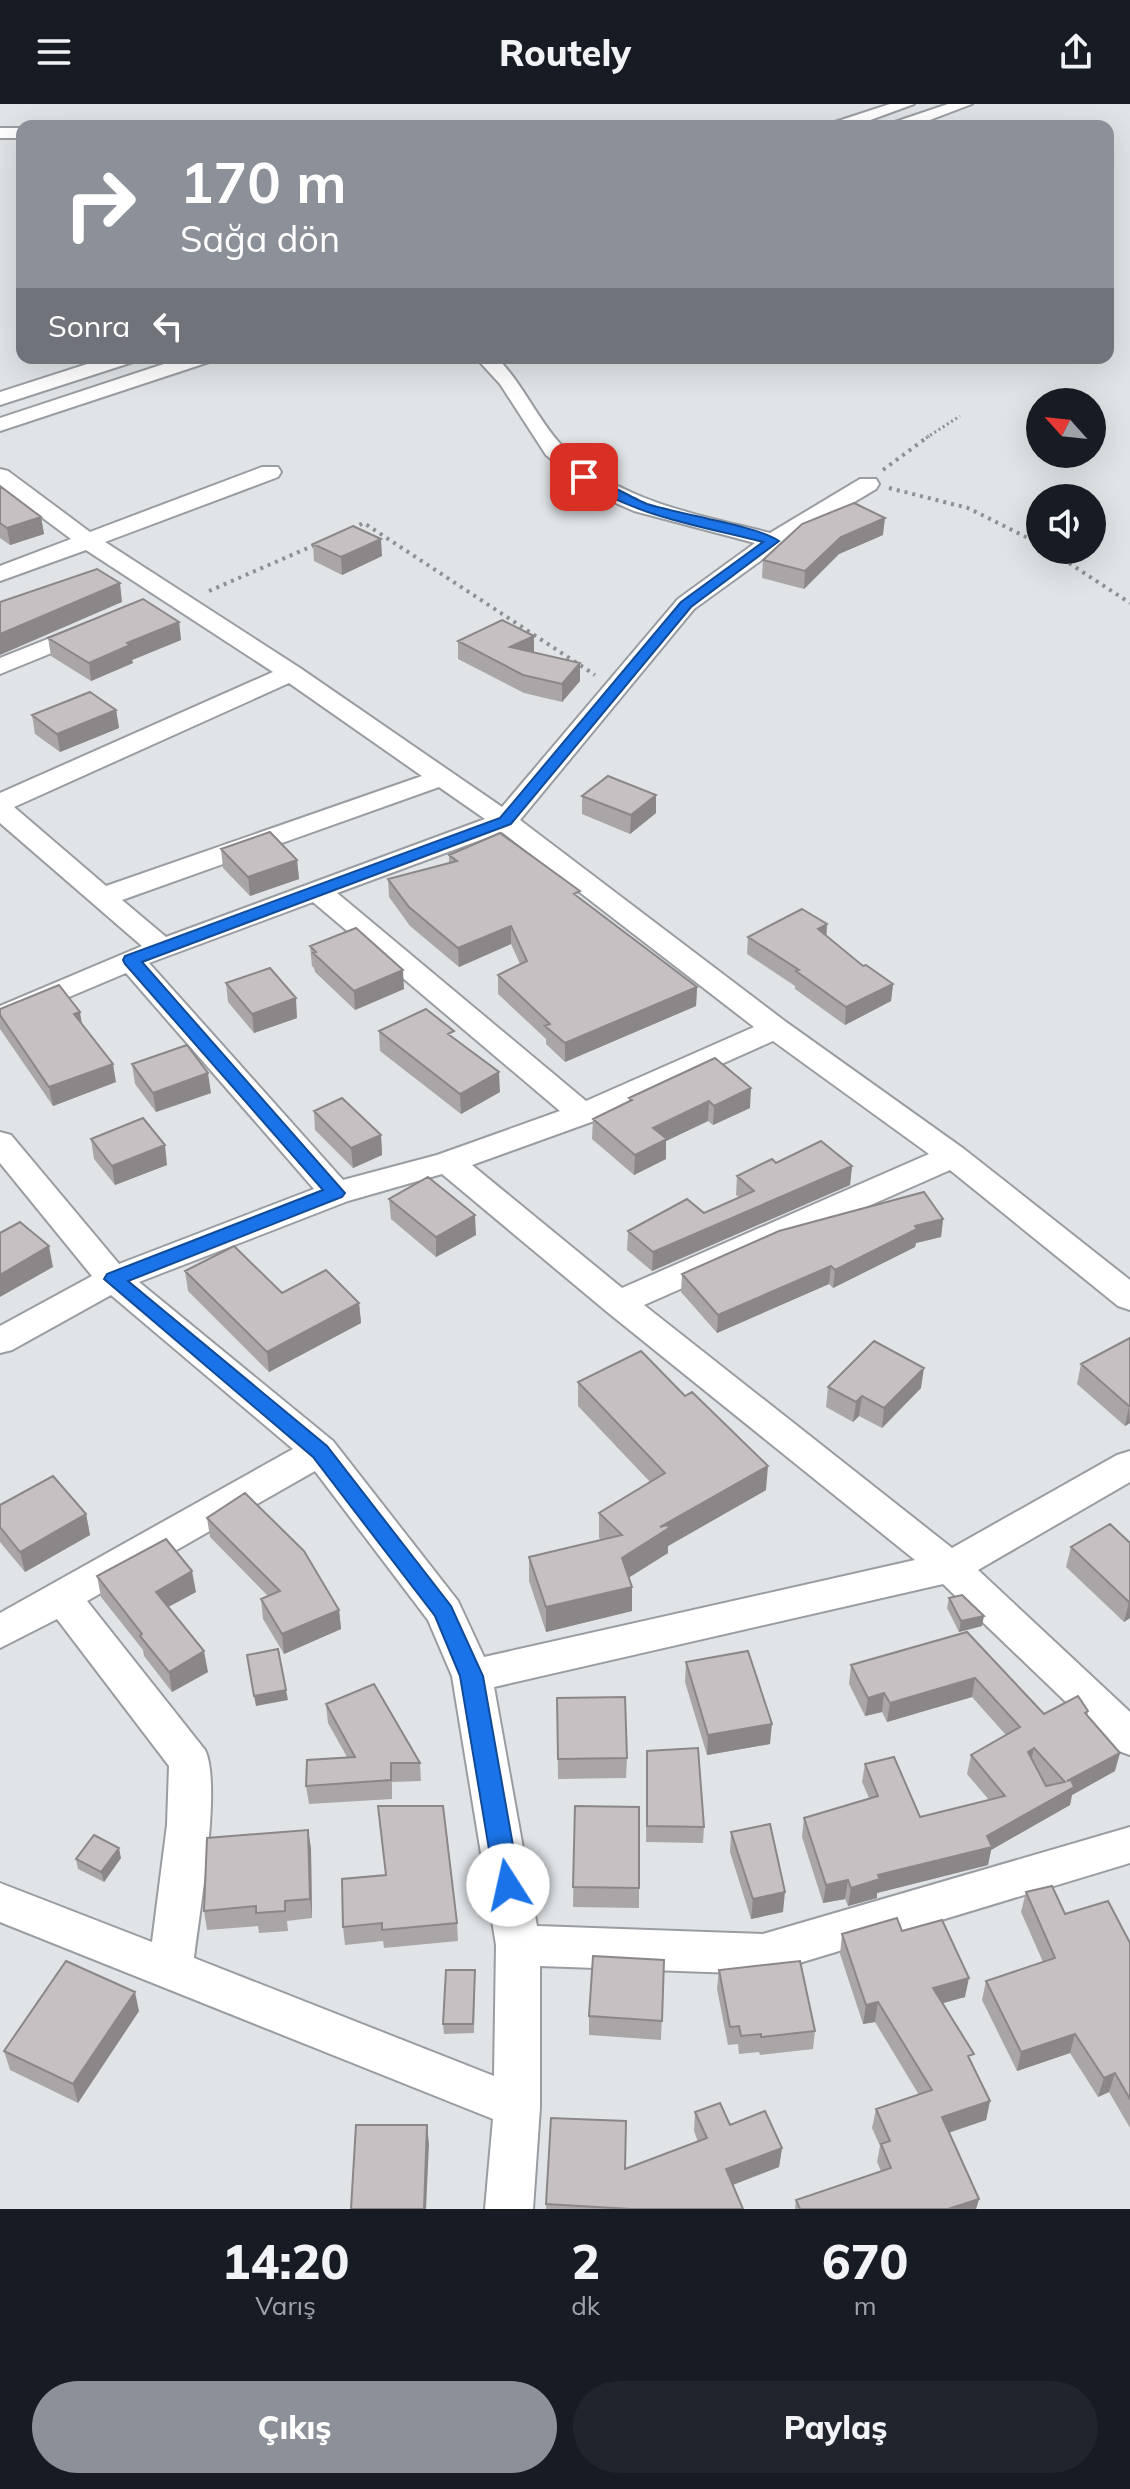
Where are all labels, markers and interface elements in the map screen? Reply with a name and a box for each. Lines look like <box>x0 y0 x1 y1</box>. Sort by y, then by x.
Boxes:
icon: menu <box>32 30 76 74</box>
text: Routely <box>499 30 631 75</box>
icon: share <box>1054 30 1098 74</box>
text: 170 m <box>180 147 347 217</box>
icon: right <box>48 152 152 256</box>
text: Sağa dön <box>180 216 340 261</box>
icon: left <box>146 304 190 348</box>
text: Sonra <box>48 307 130 345</box>
north arrow <box>1026 388 1106 468</box>
map controls <box>1026 388 1106 564</box>
pin <box>550 443 618 511</box>
icon: arrive <box>562 455 606 499</box>
button: sound <box>1026 484 1106 564</box>
position arrow <box>466 1843 550 1927</box>
text: 14:20 <box>222 2231 349 2291</box>
text: 2 <box>571 2231 600 2291</box>
text: 670 <box>822 2231 908 2291</box>
text: Varış <box>255 2289 316 2322</box>
text: dk <box>571 2289 600 2322</box>
text: m <box>854 2289 876 2322</box>
button: Çıkış <box>32 2381 557 2473</box>
button: Paylaş <box>573 2381 1098 2473</box>

